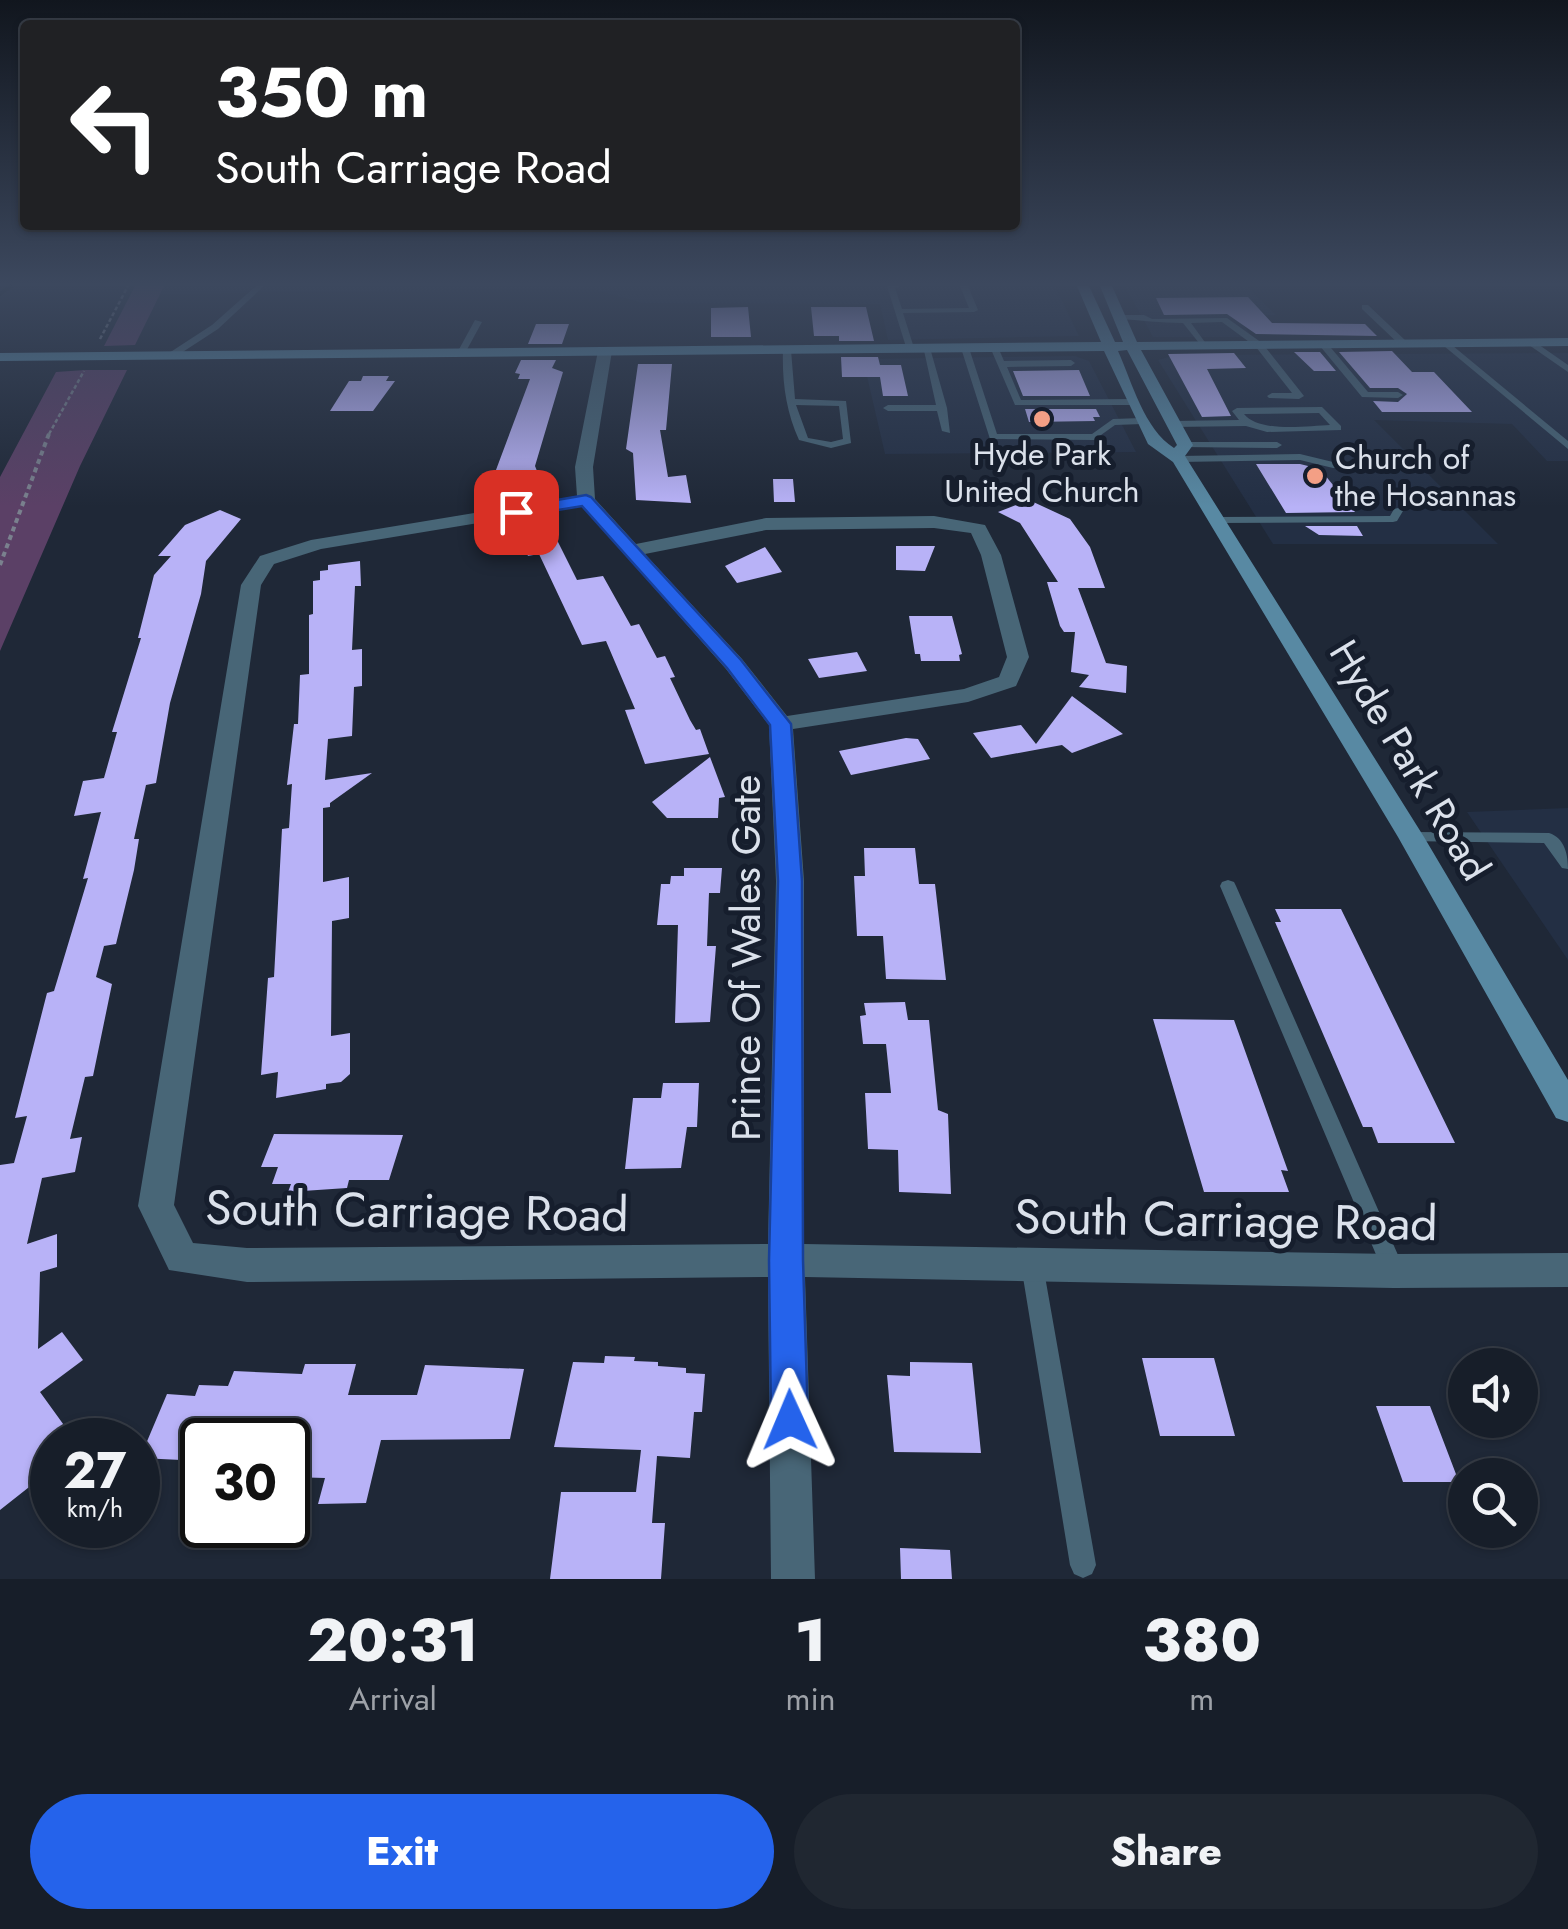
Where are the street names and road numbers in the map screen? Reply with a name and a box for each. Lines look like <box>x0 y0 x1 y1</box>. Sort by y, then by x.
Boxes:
street label: Hyde Park Road <box>1315 629 1505 891</box>
street label: Prince Of Wales Gate <box>717 775 775 1141</box>
street label: South Carriage Road <box>205 1173 629 1249</box>
street label: South Carriage Road <box>1014 1182 1438 1258</box>

